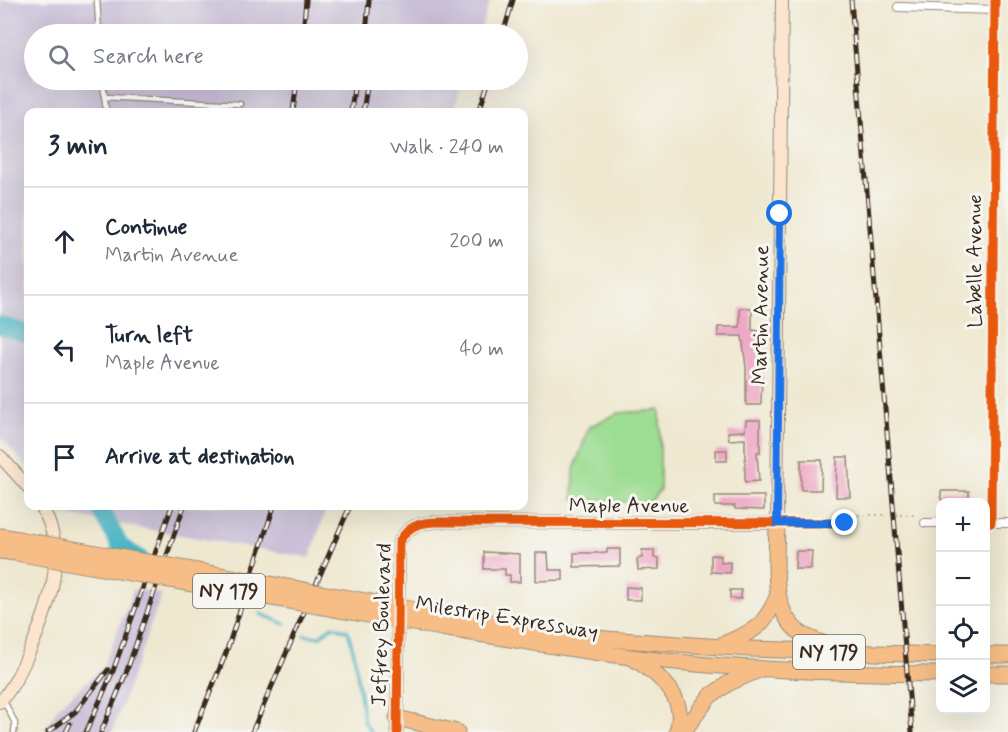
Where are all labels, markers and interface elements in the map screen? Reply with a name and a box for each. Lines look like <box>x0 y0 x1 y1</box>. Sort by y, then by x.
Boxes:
search box <box>24 24 528 90</box>
icon: search <box>45 41 78 74</box>
text: Search here <box>93 43 204 71</box>
text: 3 min <box>48 130 108 164</box>
text: Walk · 240 m <box>390 134 504 161</box>
street label: Labelle Avenue <box>961 194 989 328</box>
route start <box>766 200 792 226</box>
text: Continue <box>105 214 187 242</box>
icon: ahead <box>48 225 81 258</box>
text: 200 m <box>449 228 504 255</box>
text: Martin Avenue <box>105 242 238 269</box>
street label: Martin Avenue <box>746 245 776 385</box>
text: Turn left <box>105 322 193 350</box>
icon: left <box>48 333 81 366</box>
text: 40 m <box>460 336 504 363</box>
text: Maple Avenue <box>105 350 220 377</box>
icon: arrive <box>48 441 81 474</box>
text: Arrive at destination <box>105 443 295 471</box>
street label: Maple Avenue <box>569 492 689 520</box>
map controls <box>936 498 990 714</box>
button: + <box>936 498 990 552</box>
route end <box>831 509 857 535</box>
street label: Jeffrey Boulevard <box>365 543 399 707</box>
button: − <box>936 552 990 606</box>
road number: NY 179 <box>193 574 265 608</box>
street label: Milestrip Expressway <box>413 590 600 646</box>
button: locate <box>936 606 990 660</box>
road number: NY 179 <box>793 635 865 669</box>
button: layers <box>936 660 990 714</box>

